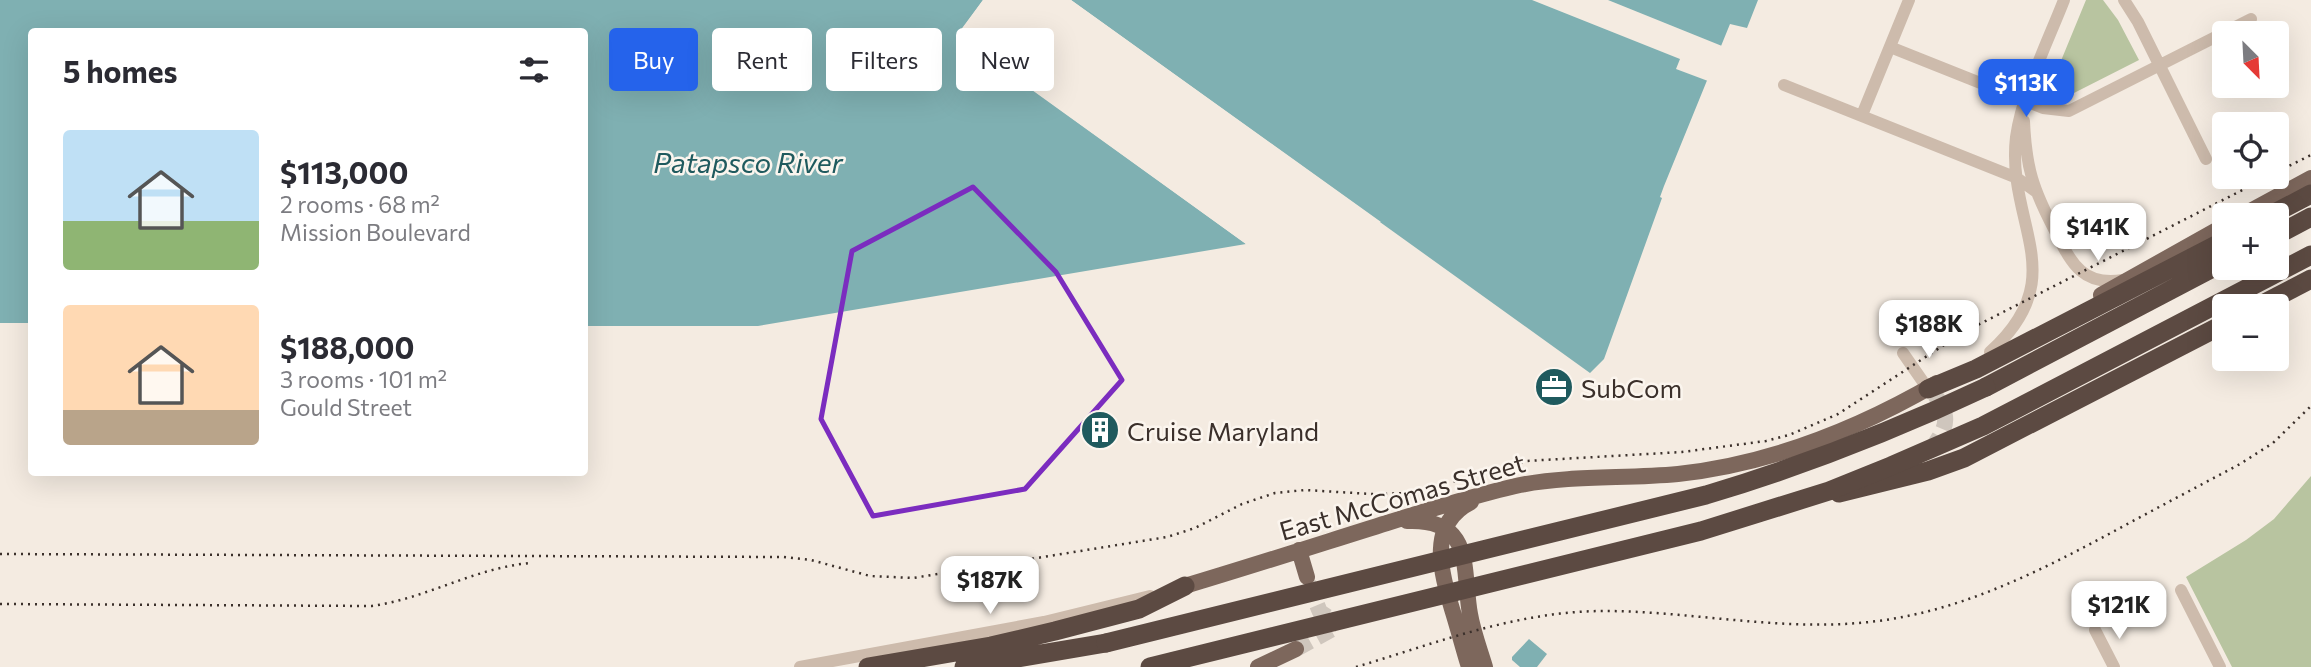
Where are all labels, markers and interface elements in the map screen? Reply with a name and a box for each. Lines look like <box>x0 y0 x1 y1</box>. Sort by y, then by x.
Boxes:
north arrow <box>2212 21 2289 98</box>
map controls <box>2212 21 2289 371</box>
chip: Buy <box>609 28 698 91</box>
chip: Rent <box>712 28 812 91</box>
chip: Filters <box>826 28 942 91</box>
chip: New <box>956 28 1054 91</box>
icon: filters <box>515 51 553 89</box>
text: 5 homes <box>63 52 177 89</box>
pin: $113K <box>1977 60 2075 119</box>
text: $113K <box>1994 68 2058 96</box>
button: locate <box>2212 112 2289 189</box>
water label: Patapsco River <box>653 145 843 179</box>
text: $113,000 <box>280 153 408 190</box>
icon: home <box>119 158 203 242</box>
text: 2 rooms · 68 m² <box>280 190 440 218</box>
button: + <box>2212 203 2289 280</box>
pin: $141K <box>2049 204 2147 263</box>
text: $141K <box>2066 212 2130 240</box>
text: Mission Boulevard <box>280 218 471 246</box>
button: − <box>2212 294 2289 371</box>
pin: $188K <box>1880 300 1978 360</box>
text: $188K <box>1895 309 1963 337</box>
text: $188,000 <box>280 328 414 365</box>
icon: home <box>119 333 203 417</box>
text: 3 rooms · 101 m² <box>280 365 447 393</box>
office icon: SubCom <box>1533 366 1575 408</box>
place label: SubCom <box>1581 372 1682 403</box>
text: Gould Street <box>280 393 412 421</box>
building icon: Cruise Maryland <box>1079 409 1121 451</box>
place label: Cruise Maryland <box>1127 415 1319 446</box>
street label: East McComas Street <box>1276 446 1528 546</box>
pin: $187K <box>941 556 1039 616</box>
text: $187K <box>957 565 1023 593</box>
pin: $121K <box>2070 582 2168 641</box>
text: $121K <box>2087 590 2151 618</box>

